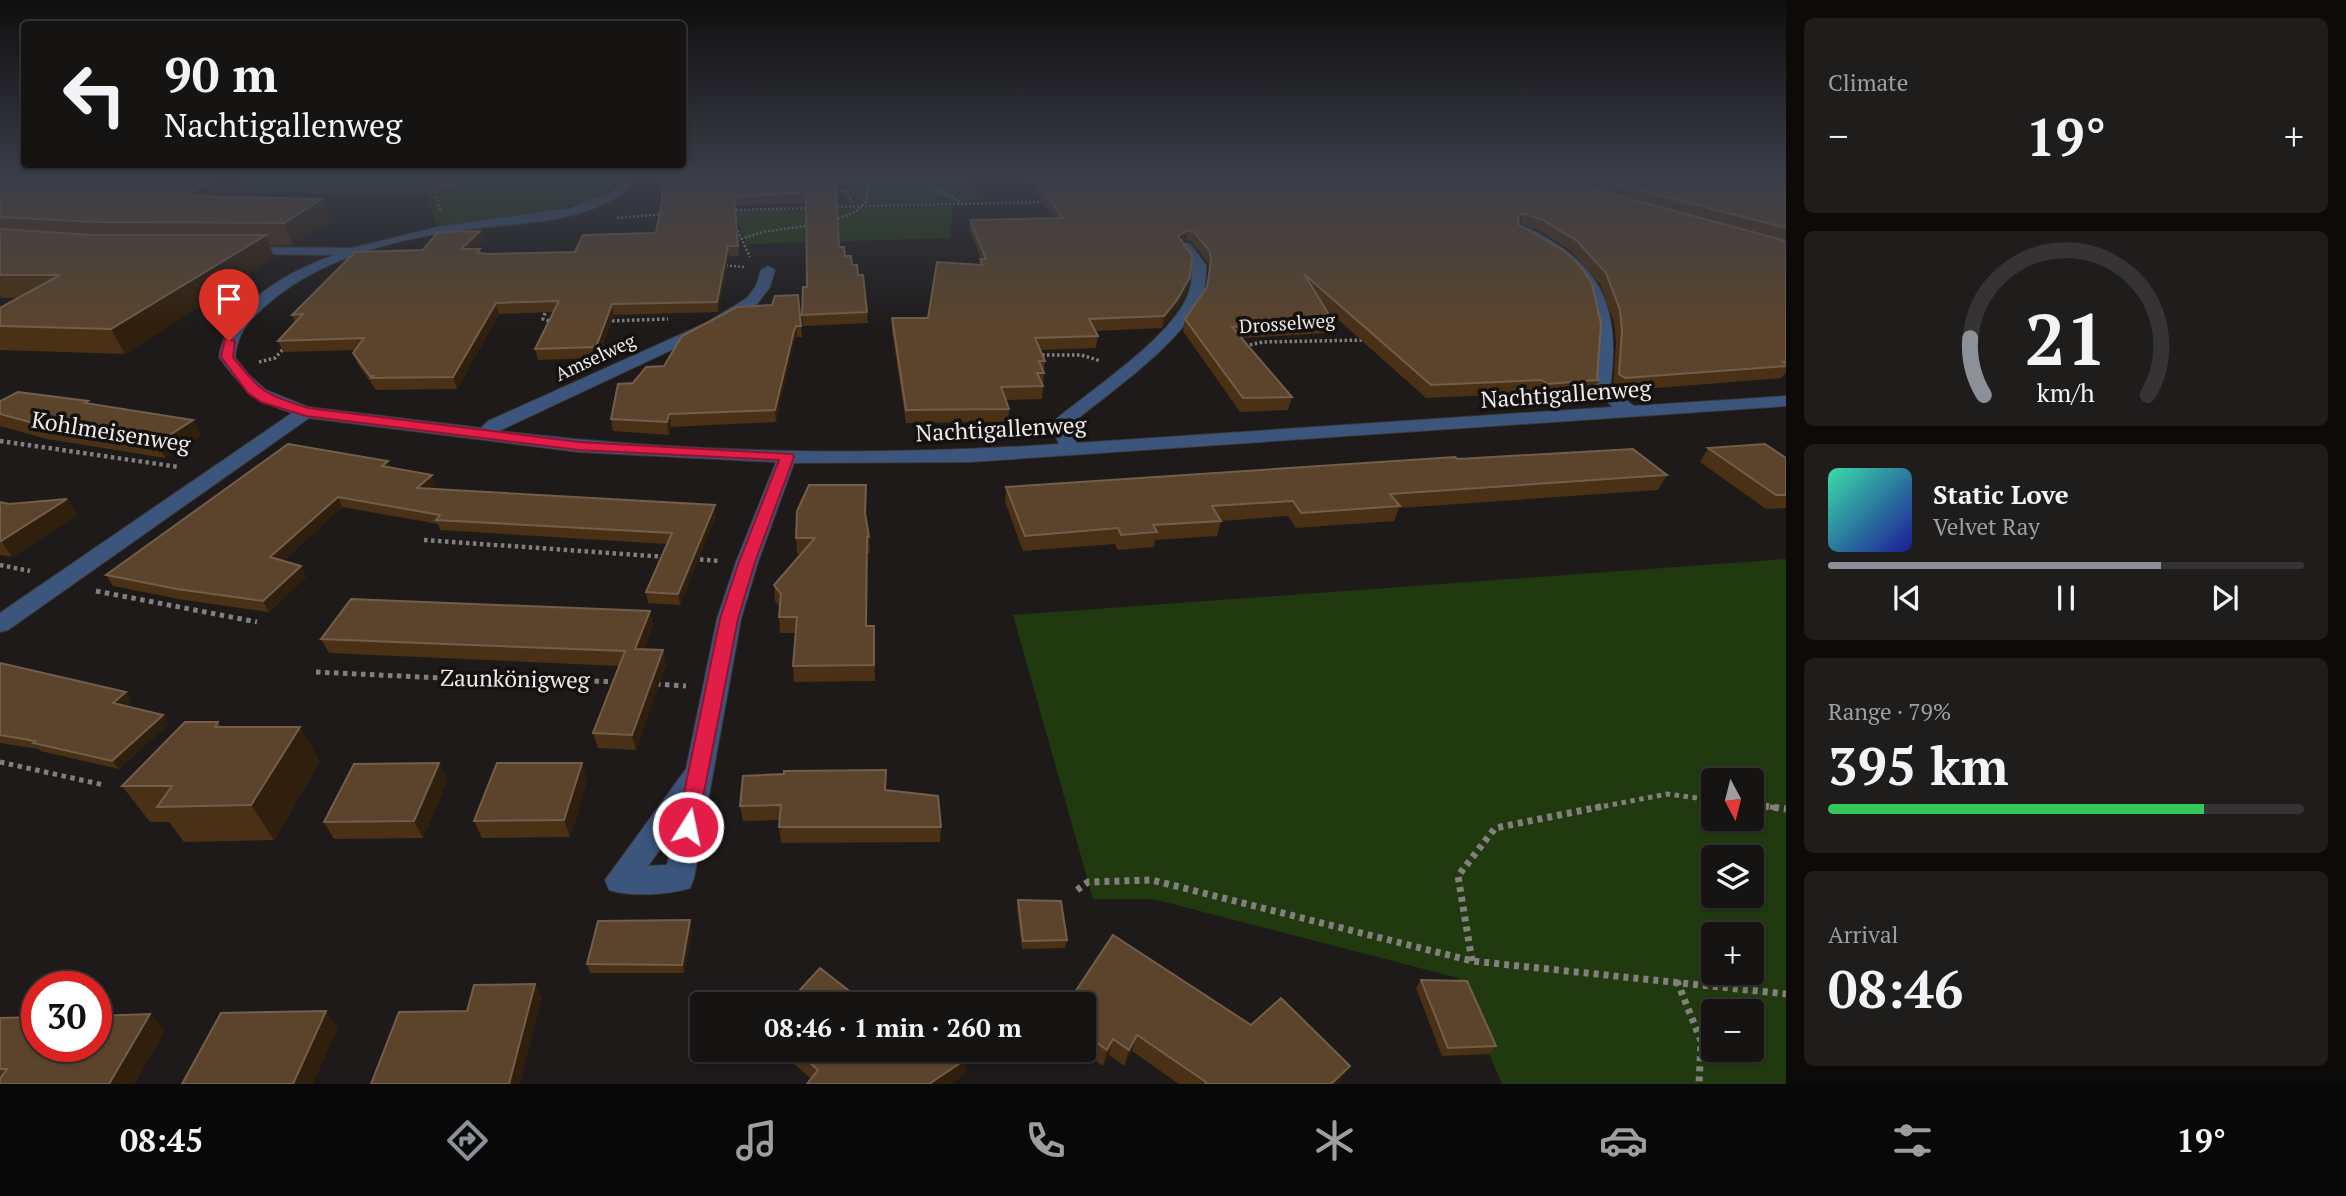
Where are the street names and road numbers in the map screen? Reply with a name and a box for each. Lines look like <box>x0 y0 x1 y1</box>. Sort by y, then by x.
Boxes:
street label: Drosselweg <box>1238 307 1337 338</box>
street label: Amselweg <box>551 327 640 386</box>
street label: Nachtigallenweg <box>1480 372 1653 415</box>
street label: Kohlmeisenweg <box>29 404 194 460</box>
street label: Nachtigallenweg <box>915 408 1088 448</box>
street label: Zaunkönigweg <box>440 662 591 695</box>

